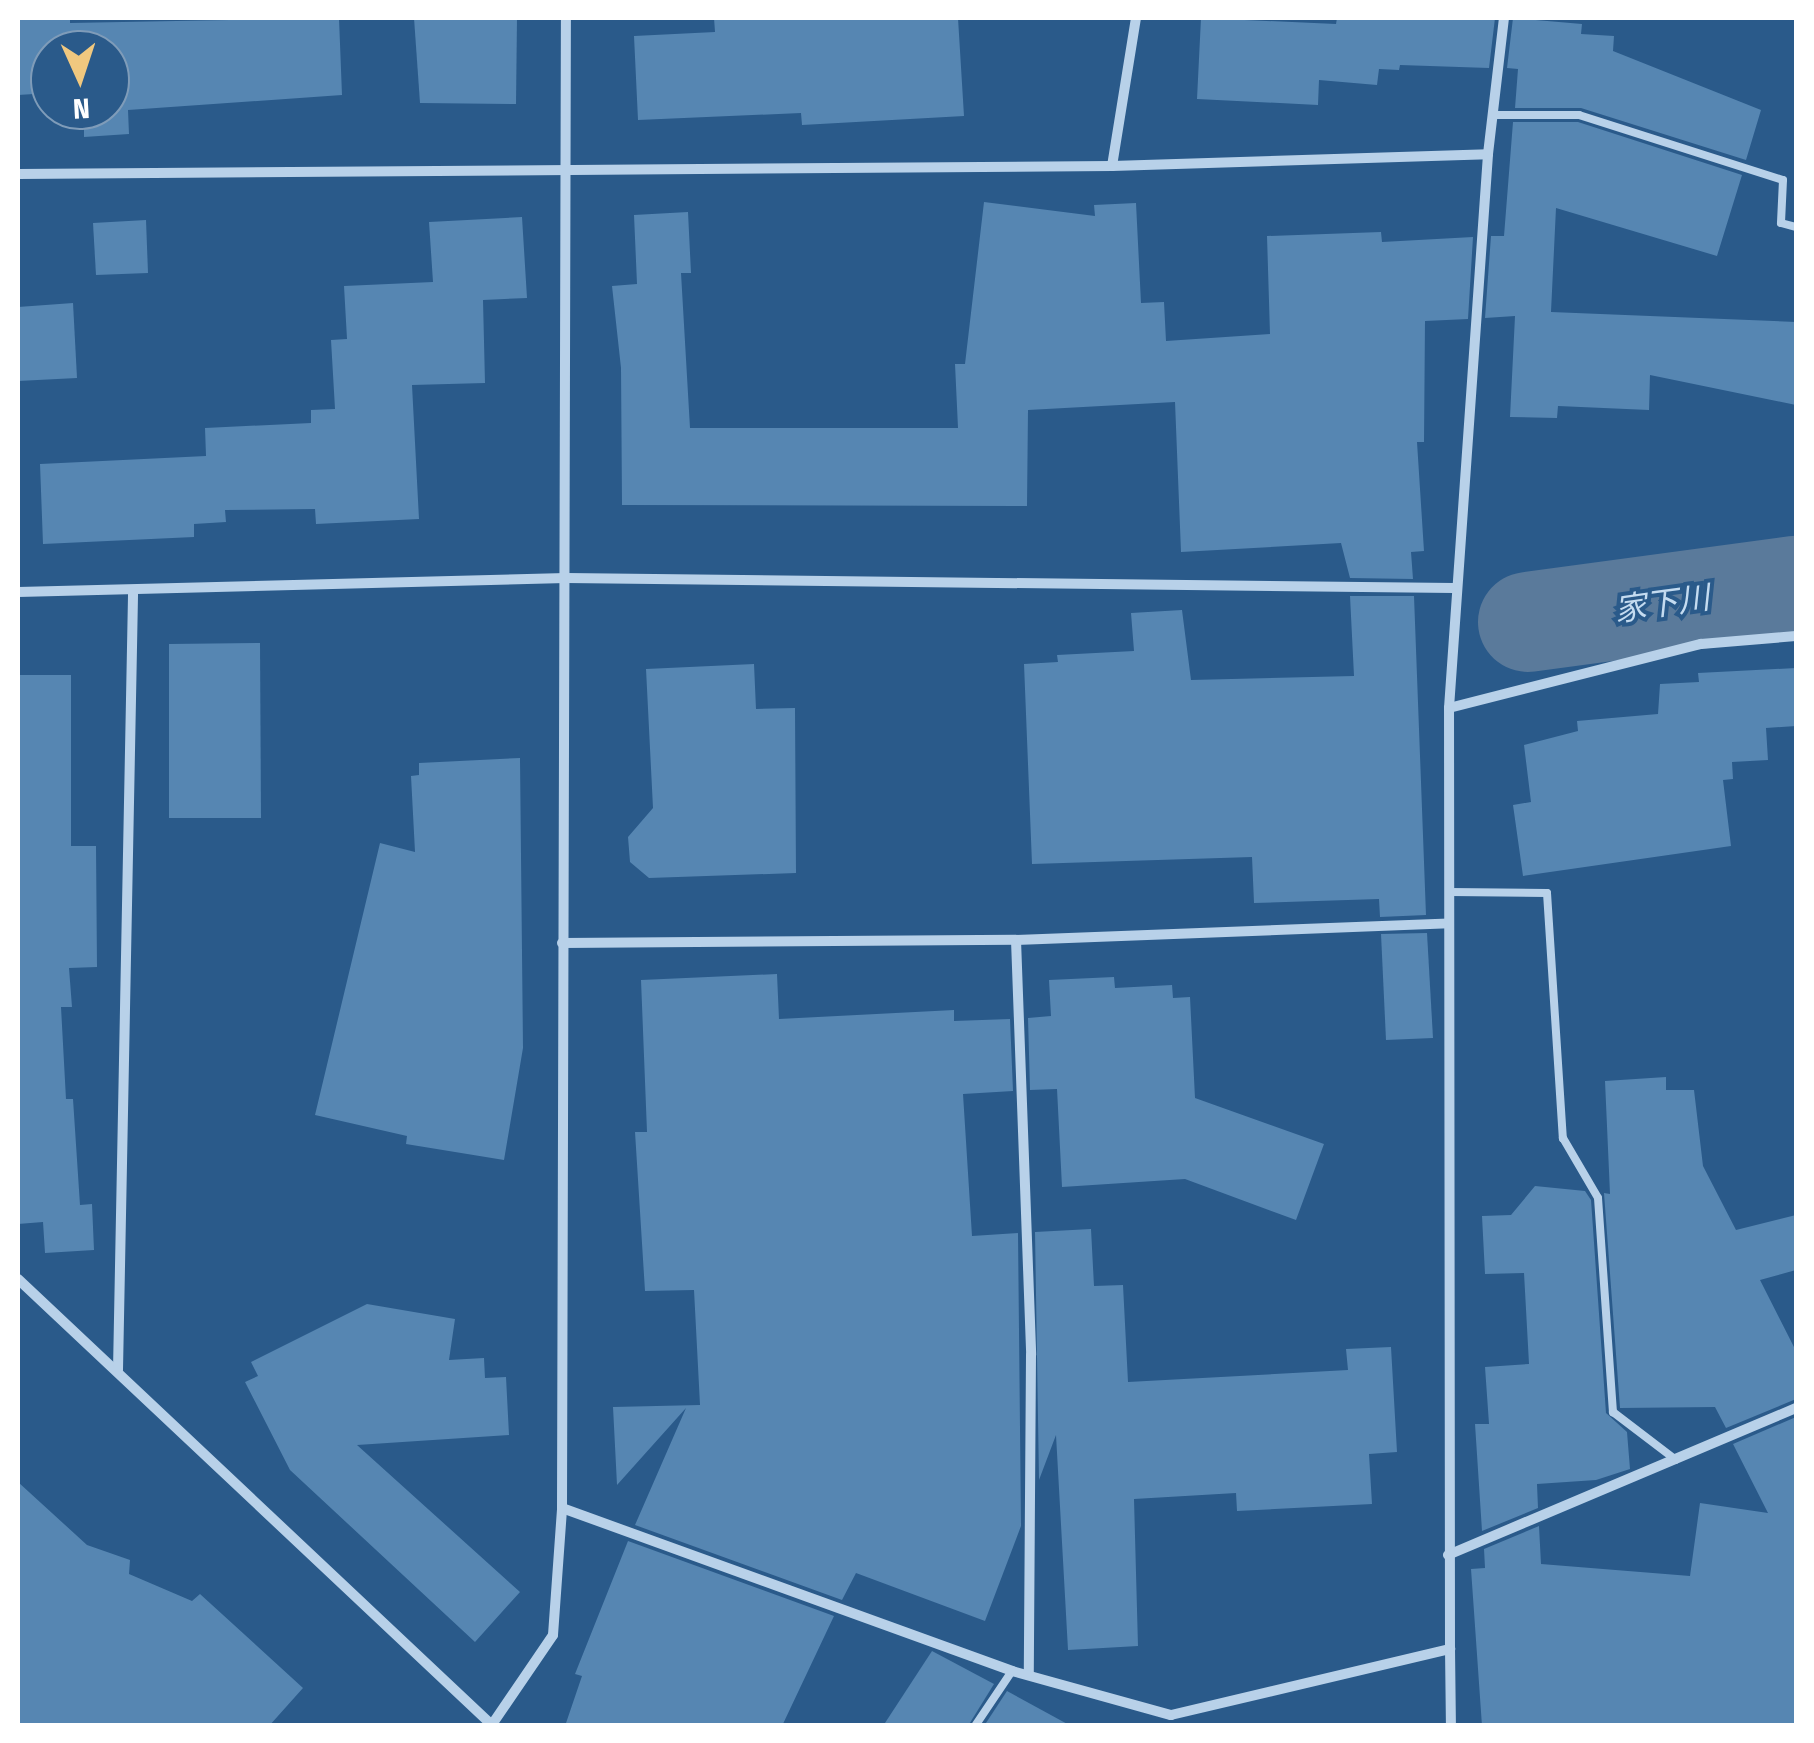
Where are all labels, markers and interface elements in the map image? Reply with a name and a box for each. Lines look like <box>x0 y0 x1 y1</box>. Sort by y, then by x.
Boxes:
north arrow <box>30 30 130 130</box>
text: N <box>72 92 91 125</box>
water label: 家下川 <box>1612 578 1712 630</box>

